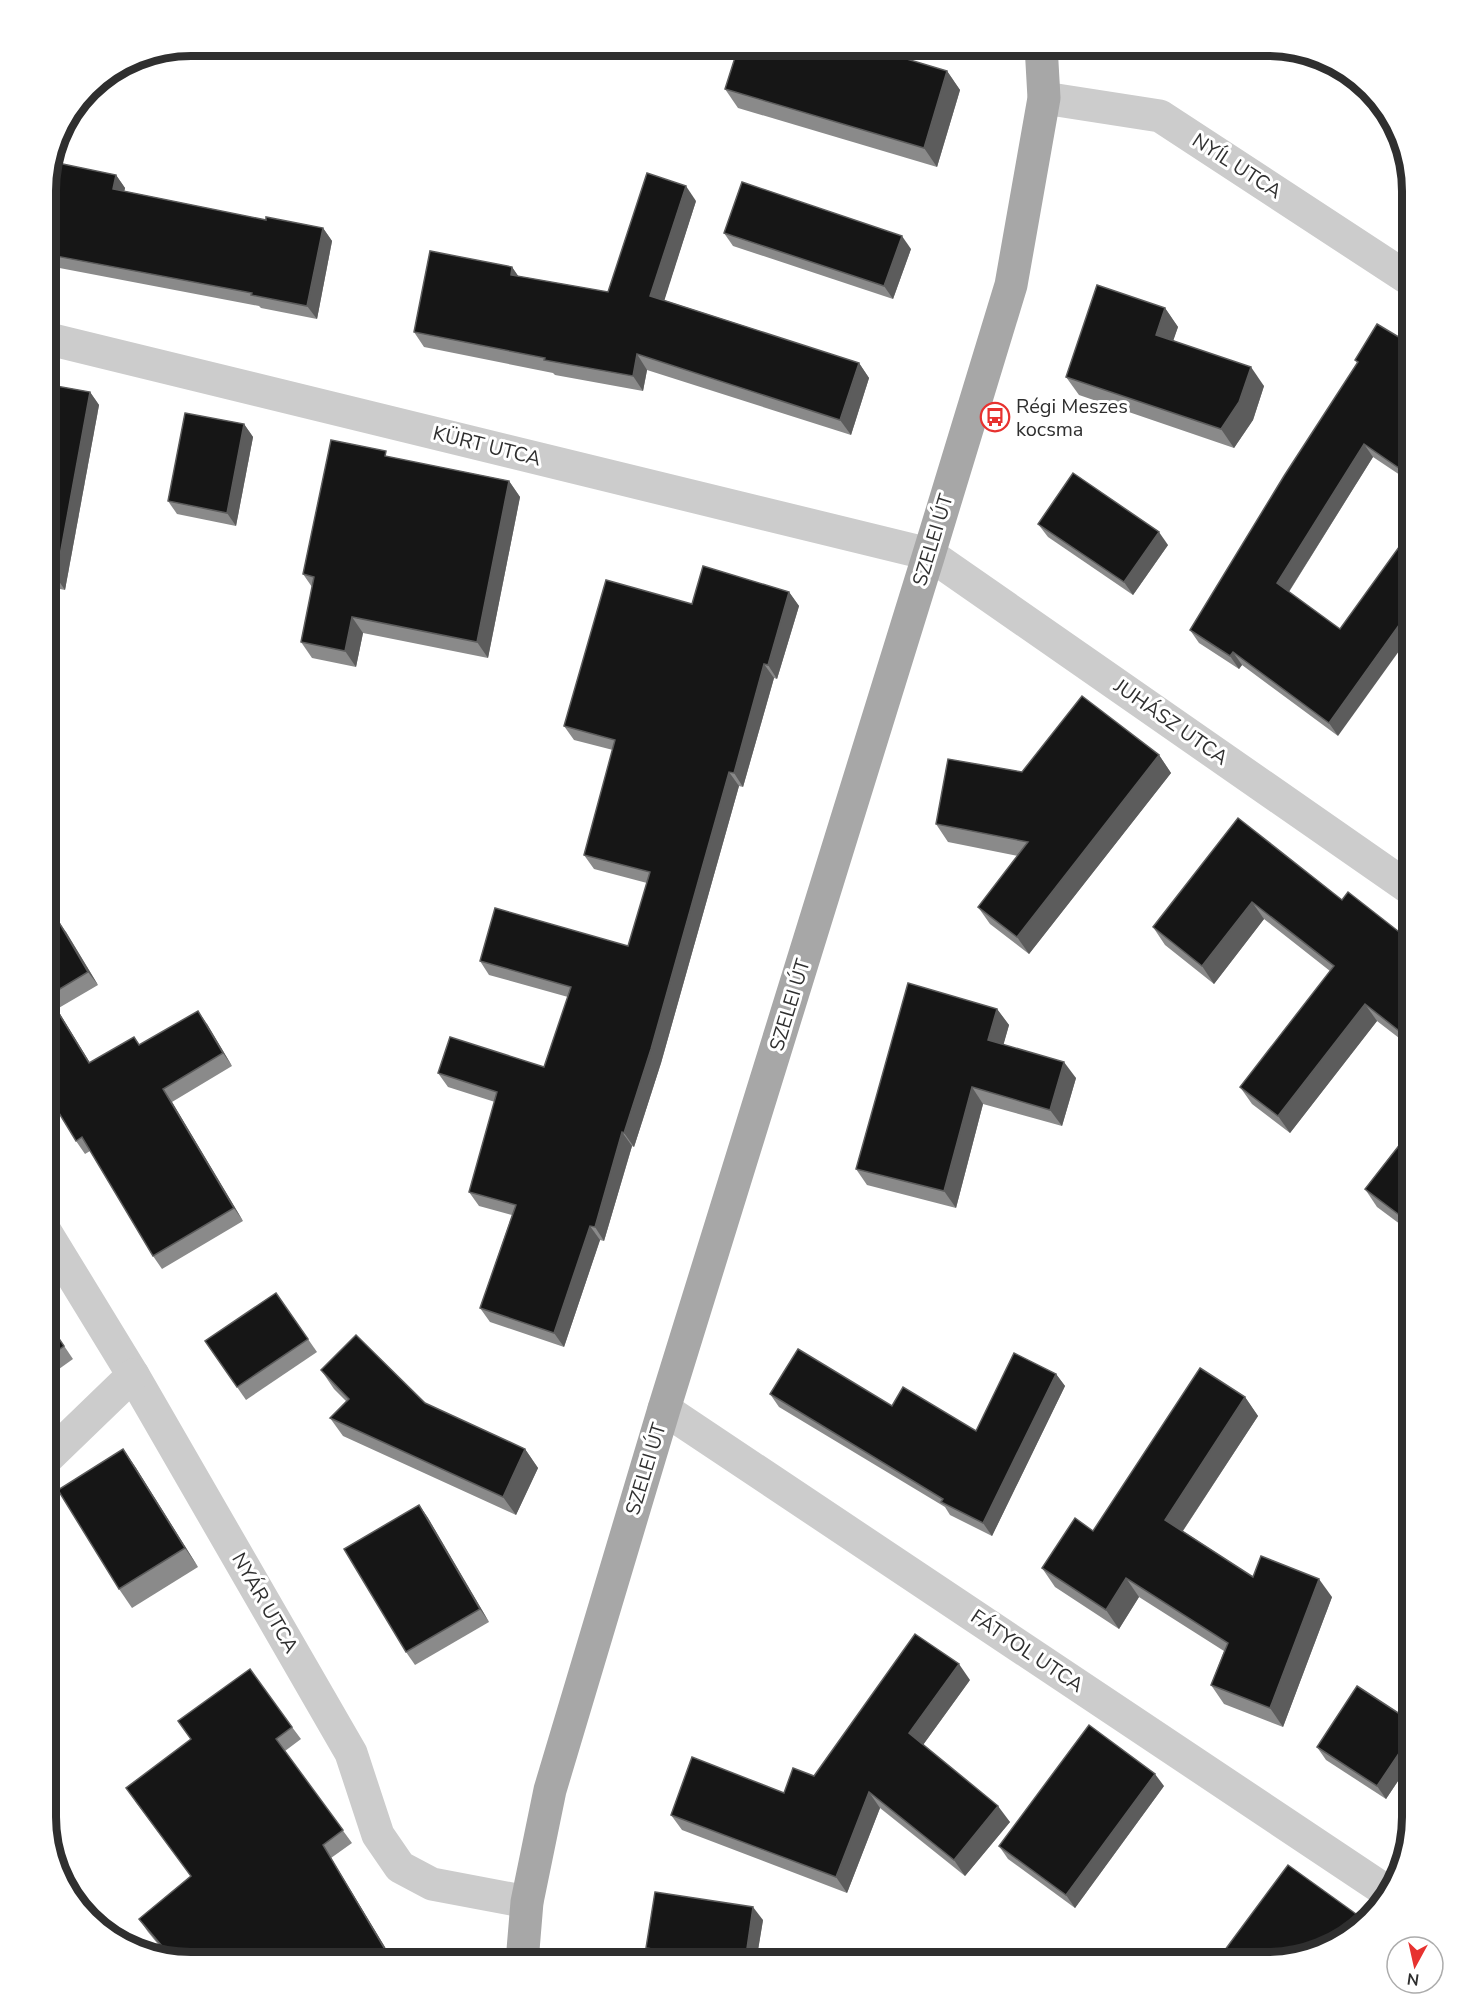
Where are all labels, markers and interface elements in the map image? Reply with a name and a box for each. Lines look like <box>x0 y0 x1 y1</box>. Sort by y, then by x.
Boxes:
street label: NYÍL UTCA <box>1187 127 1287 205</box>
place label: Régi Meszes kocsma <box>1016 393 1128 443</box>
bus stop icon: Régi Meszes kocsma <box>979 401 1011 433</box>
street label: KÜRT UTCA <box>430 420 544 473</box>
street label: SZELEI ÚT <box>906 491 960 589</box>
street label: JUHÁSZ UTCA <box>1108 672 1234 771</box>
street label: SZELEI ÚT <box>763 956 817 1054</box>
street label: SZELEI ÚT <box>619 1420 673 1518</box>
street label: NYÁR UTCA <box>225 1548 305 1659</box>
street label: FÁTYOL UTCA <box>965 1603 1089 1699</box>
north arrow <box>1385 1935 1445 1995</box>
text: N <box>1406 1967 1421 1991</box>

